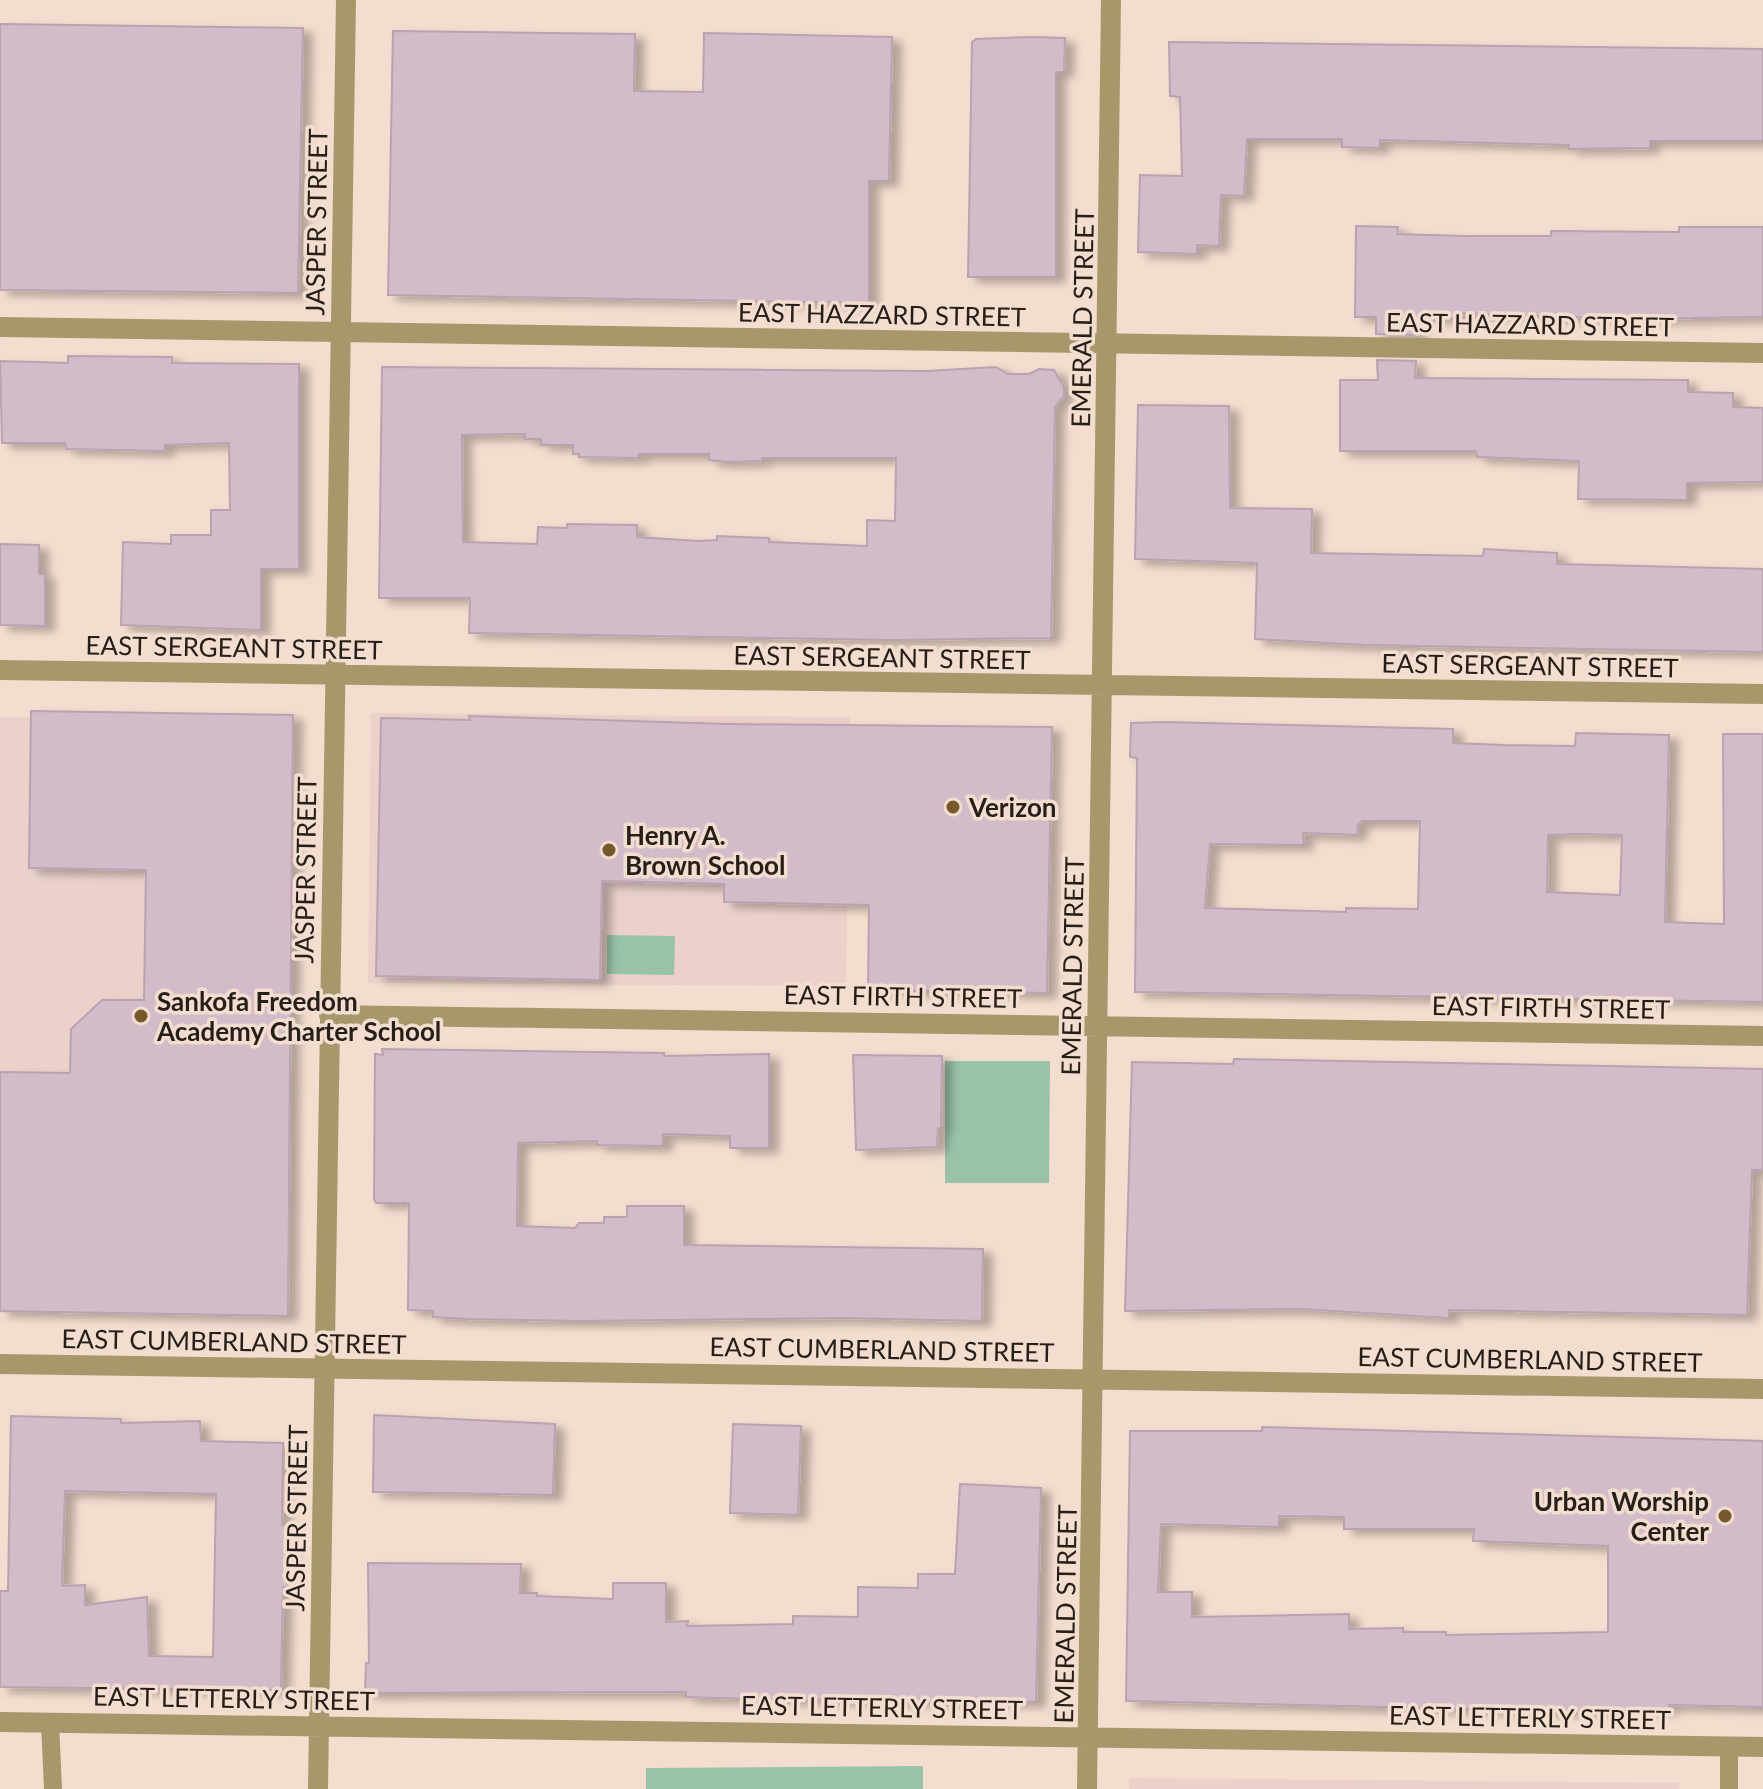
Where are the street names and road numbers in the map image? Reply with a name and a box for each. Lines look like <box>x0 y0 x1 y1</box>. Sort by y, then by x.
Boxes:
street label: JASPER STREET <box>298 128 334 316</box>
street label: EMERALD STREET <box>1064 208 1100 428</box>
street label: EAST HAZZARD STREET <box>738 295 1026 333</box>
street label: EAST HAZZARD STREET <box>1386 305 1674 343</box>
street label: EAST SERGEANT STREET <box>85 628 383 666</box>
street label: EAST SERGEANT STREET <box>733 638 1031 676</box>
street label: EAST SERGEANT STREET <box>1381 646 1679 684</box>
street label: JASPER STREET <box>287 776 323 964</box>
street label: EMERALD STREET <box>1054 856 1090 1076</box>
street label: EAST FIRTH STREET <box>783 978 1023 1014</box>
street label: EAST FIRTH STREET <box>1431 989 1671 1025</box>
street label: EAST CUMBERLAND STREET <box>61 1322 407 1360</box>
street label: EAST CUMBERLAND STREET <box>709 1330 1055 1368</box>
street label: EAST CUMBERLAND STREET <box>1357 1340 1703 1378</box>
street label: JASPER STREET <box>278 1424 314 1612</box>
street label: EMERALD STREET <box>1047 1504 1083 1724</box>
street label: EAST LETTERLY STREET <box>93 1680 375 1716</box>
street label: EAST LETTERLY STREET <box>741 1689 1023 1725</box>
street label: EAST LETTERLY STREET <box>1389 1699 1671 1735</box>

